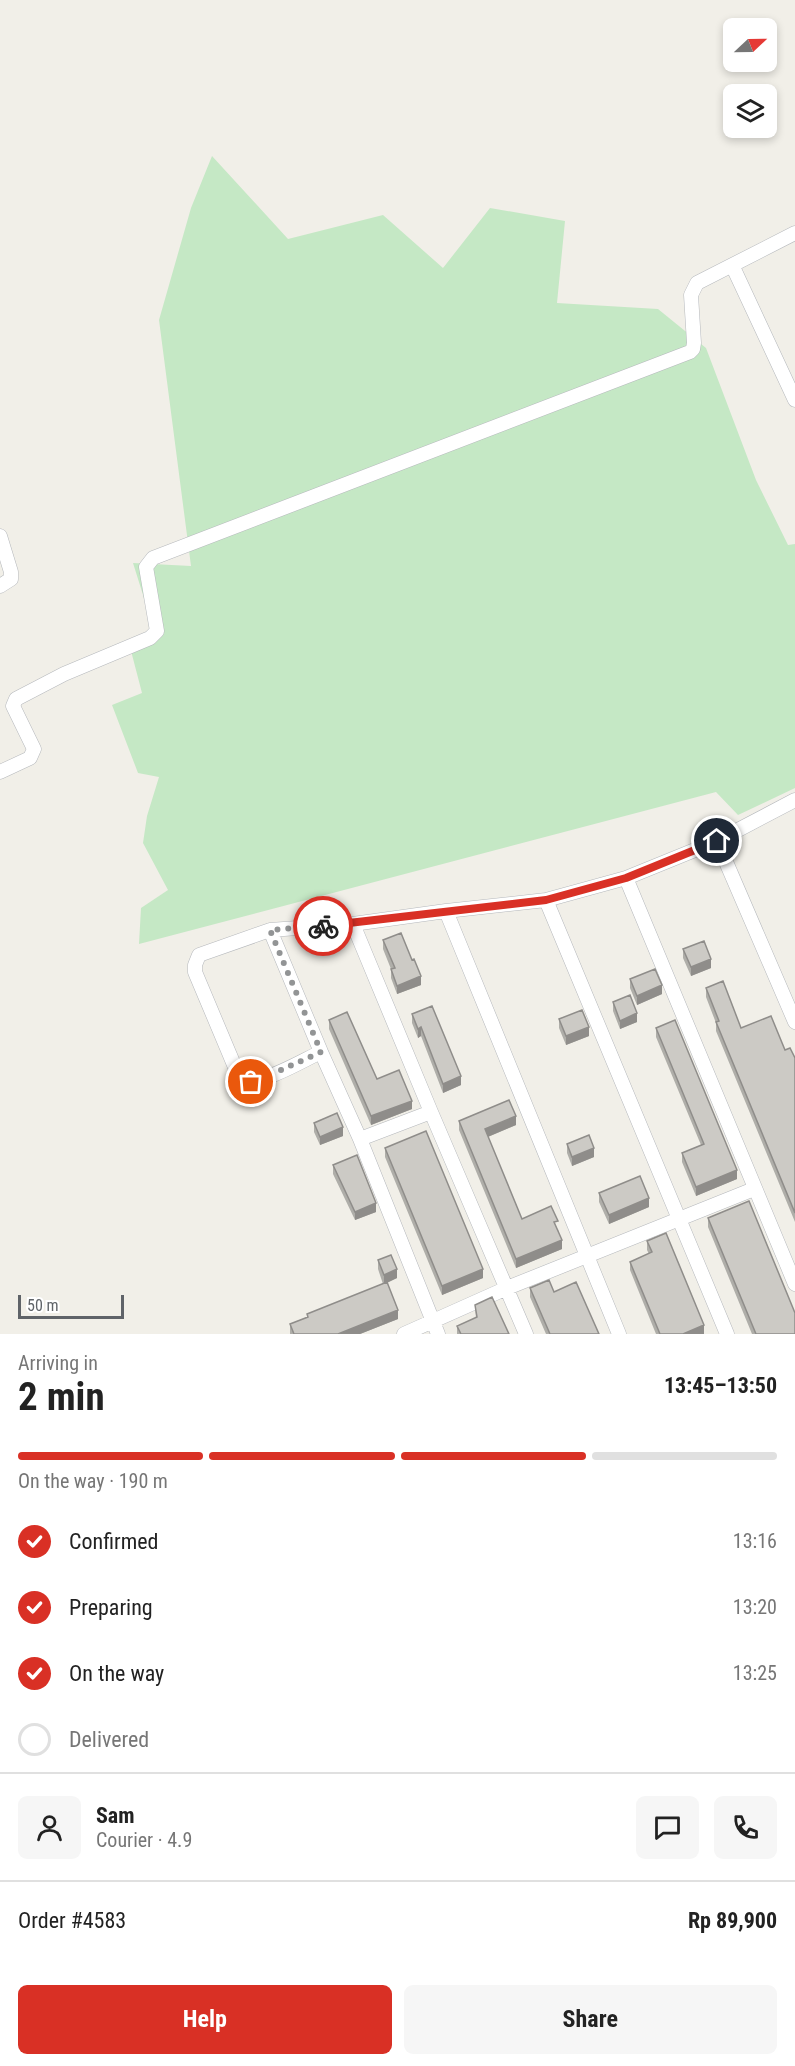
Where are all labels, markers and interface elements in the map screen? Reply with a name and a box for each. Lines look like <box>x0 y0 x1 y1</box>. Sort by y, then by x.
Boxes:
north arrow <box>723 18 777 72</box>
map controls <box>723 18 777 138</box>
button: layers <box>723 84 777 138</box>
pin <box>691 815 742 866</box>
icon: home <box>700 824 733 857</box>
courier <box>293 896 353 956</box>
icon: bike <box>307 910 340 943</box>
pin <box>225 1056 276 1107</box>
icon: bag <box>234 1065 267 1098</box>
scale bar <box>18 1292 124 1320</box>
text: 50 m <box>27 1296 59 1315</box>
text: Arriving in <box>18 1351 98 1375</box>
text: 13:45–13:50 <box>664 1373 777 1398</box>
text: 2 min <box>18 1374 105 1420</box>
text: On the way · 190 m <box>18 1469 168 1493</box>
icon: check <box>18 1525 51 1558</box>
text: Confirmed <box>69 1529 158 1554</box>
text: 13:16 <box>733 1529 777 1553</box>
icon: check <box>18 1591 51 1624</box>
text: Preparing <box>69 1595 153 1620</box>
text: 13:20 <box>733 1595 777 1619</box>
icon: check <box>18 1657 51 1690</box>
text: On the way <box>69 1661 164 1686</box>
text: 13:25 <box>733 1661 777 1685</box>
text: Delivered <box>69 1727 149 1752</box>
button: person <box>18 1796 81 1859</box>
button: chat <box>636 1796 699 1859</box>
button: phone <box>714 1796 777 1859</box>
text: Sam <box>96 1803 135 1828</box>
text: Courier · 4.9 <box>96 1828 192 1852</box>
text: Order #4583 <box>18 1908 126 1933</box>
text: Rp 89,900 <box>688 1908 777 1933</box>
button: Help <box>18 1985 392 2054</box>
button: Share <box>404 1985 777 2054</box>

